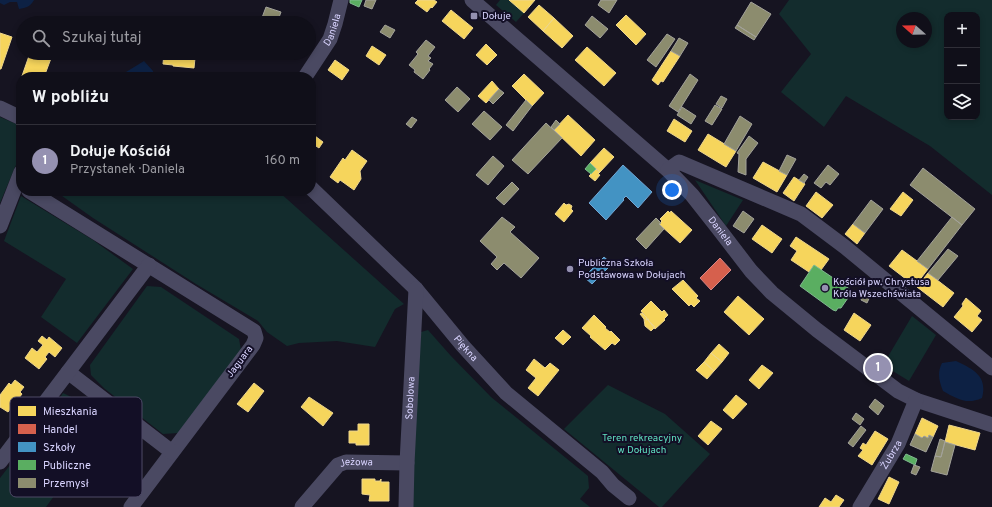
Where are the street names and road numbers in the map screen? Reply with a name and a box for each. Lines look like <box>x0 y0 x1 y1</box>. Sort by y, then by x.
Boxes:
street label: Daniela <box>321 12 344 49</box>
street label: Daniela <box>705 214 736 248</box>
street label: Piękna <box>450 333 480 364</box>
street label: Jaguara <box>224 343 256 381</box>
street label: Sobolowa <box>403 376 418 420</box>
street label: Żubrza <box>878 438 905 472</box>
street label: Jeżowa <box>338 455 373 470</box>

